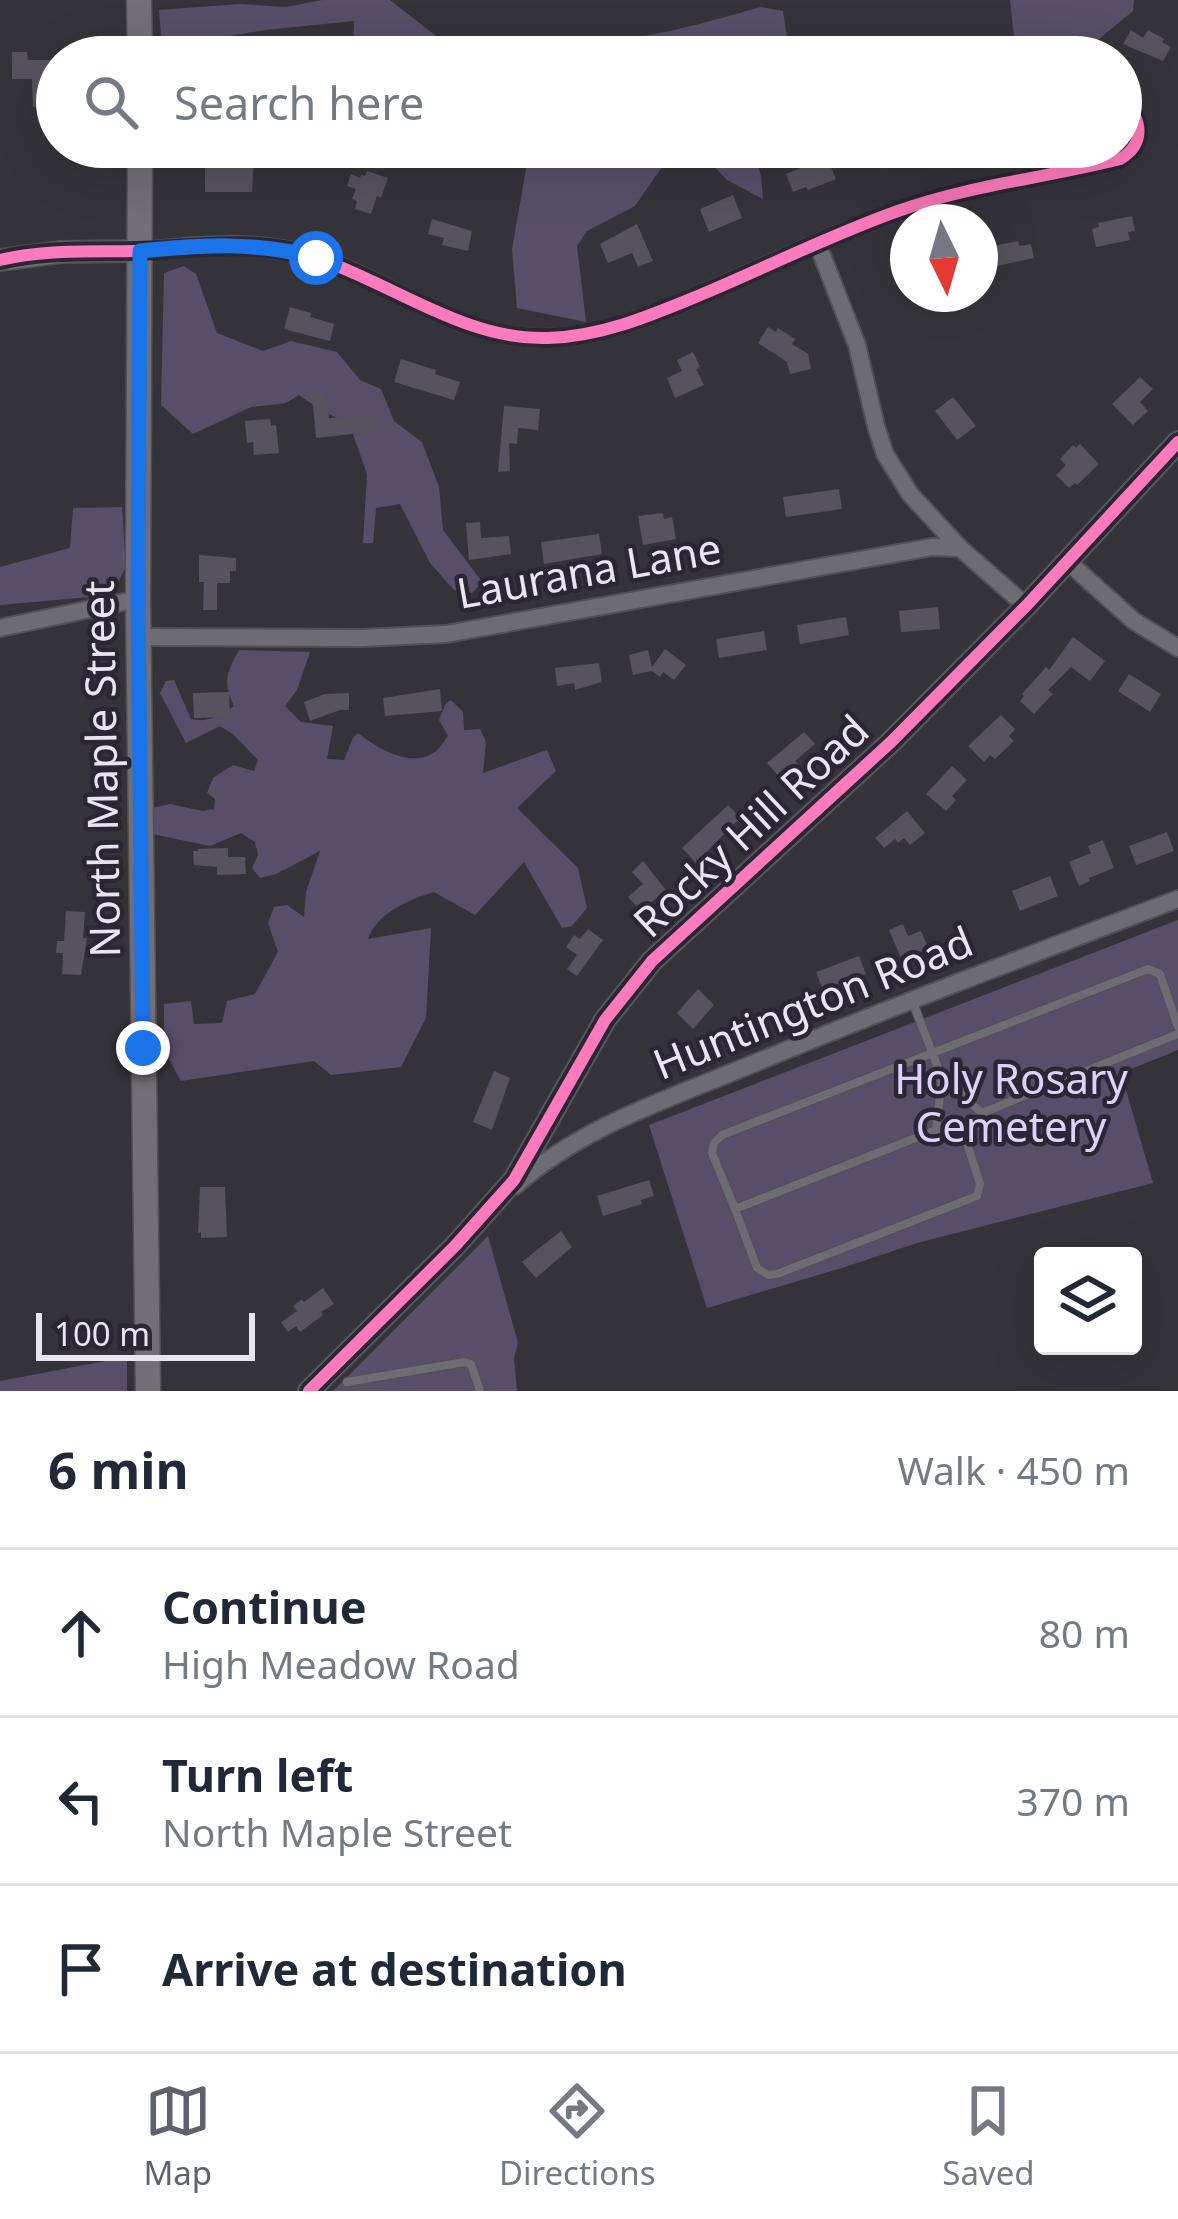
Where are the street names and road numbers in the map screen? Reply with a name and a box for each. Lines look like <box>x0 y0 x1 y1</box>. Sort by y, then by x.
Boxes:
street label: Laurana Lane <box>452 518 725 621</box>
street label: North Maple Street <box>69 580 132 958</box>
street label: Rocky Hill Road <box>620 701 880 949</box>
street label: Huntington Road <box>645 912 980 1092</box>

